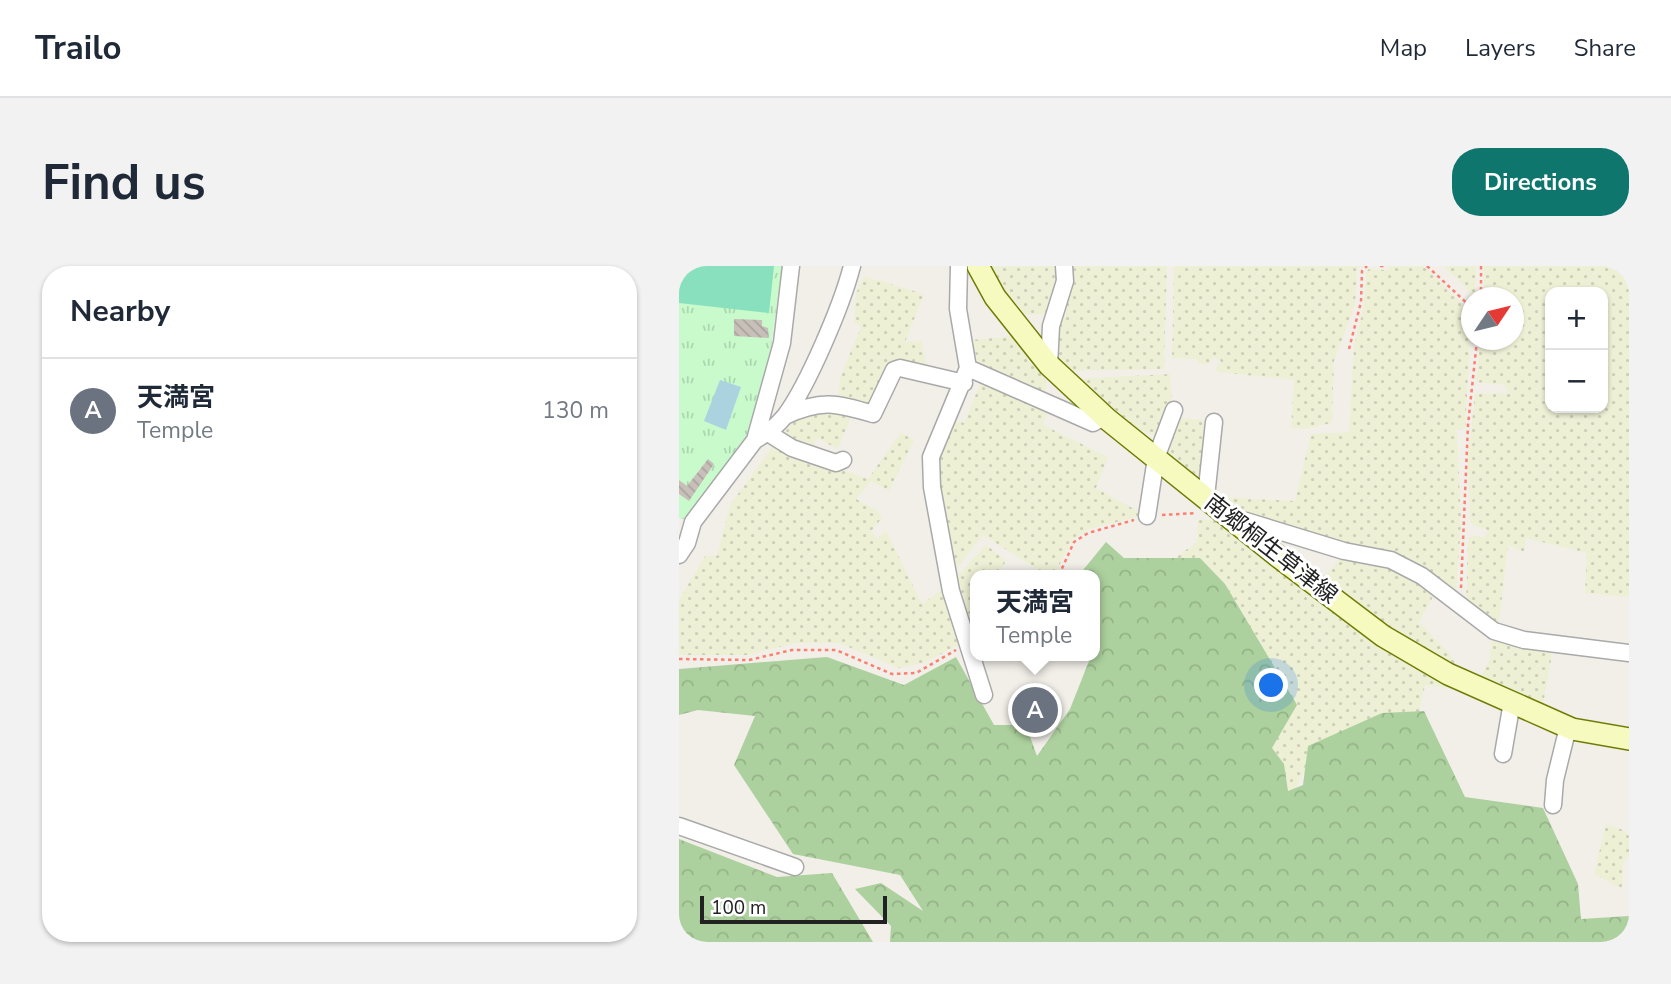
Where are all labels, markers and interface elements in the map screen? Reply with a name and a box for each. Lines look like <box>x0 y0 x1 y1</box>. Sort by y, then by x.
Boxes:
text: Trailo <box>35 26 122 71</box>
text: Map <box>1380 32 1427 64</box>
text: Layers <box>1465 32 1536 64</box>
text: Share <box>1574 32 1636 64</box>
button: Directions <box>1452 148 1629 216</box>
text: Find us <box>42 149 206 216</box>
north arrow <box>1461 287 1524 350</box>
map controls <box>1545 287 1608 413</box>
button: + <box>1545 287 1608 350</box>
text: Nearby <box>70 291 170 332</box>
button: − <box>1545 350 1608 413</box>
text: 天満宮 <box>137 380 215 415</box>
text: A <box>84 395 102 426</box>
text: 130 m <box>542 395 609 426</box>
text: Temple <box>137 415 213 446</box>
street label: 南郷桐生草津線 <box>1198 487 1344 611</box>
popup <box>970 570 1100 661</box>
text: 天満宮 <box>996 585 1074 620</box>
text: Temple <box>996 620 1072 651</box>
your location <box>1254 668 1288 702</box>
pin: A <box>1012 684 1058 736</box>
scale bar <box>700 893 887 925</box>
text: 100 m <box>711 895 766 921</box>

